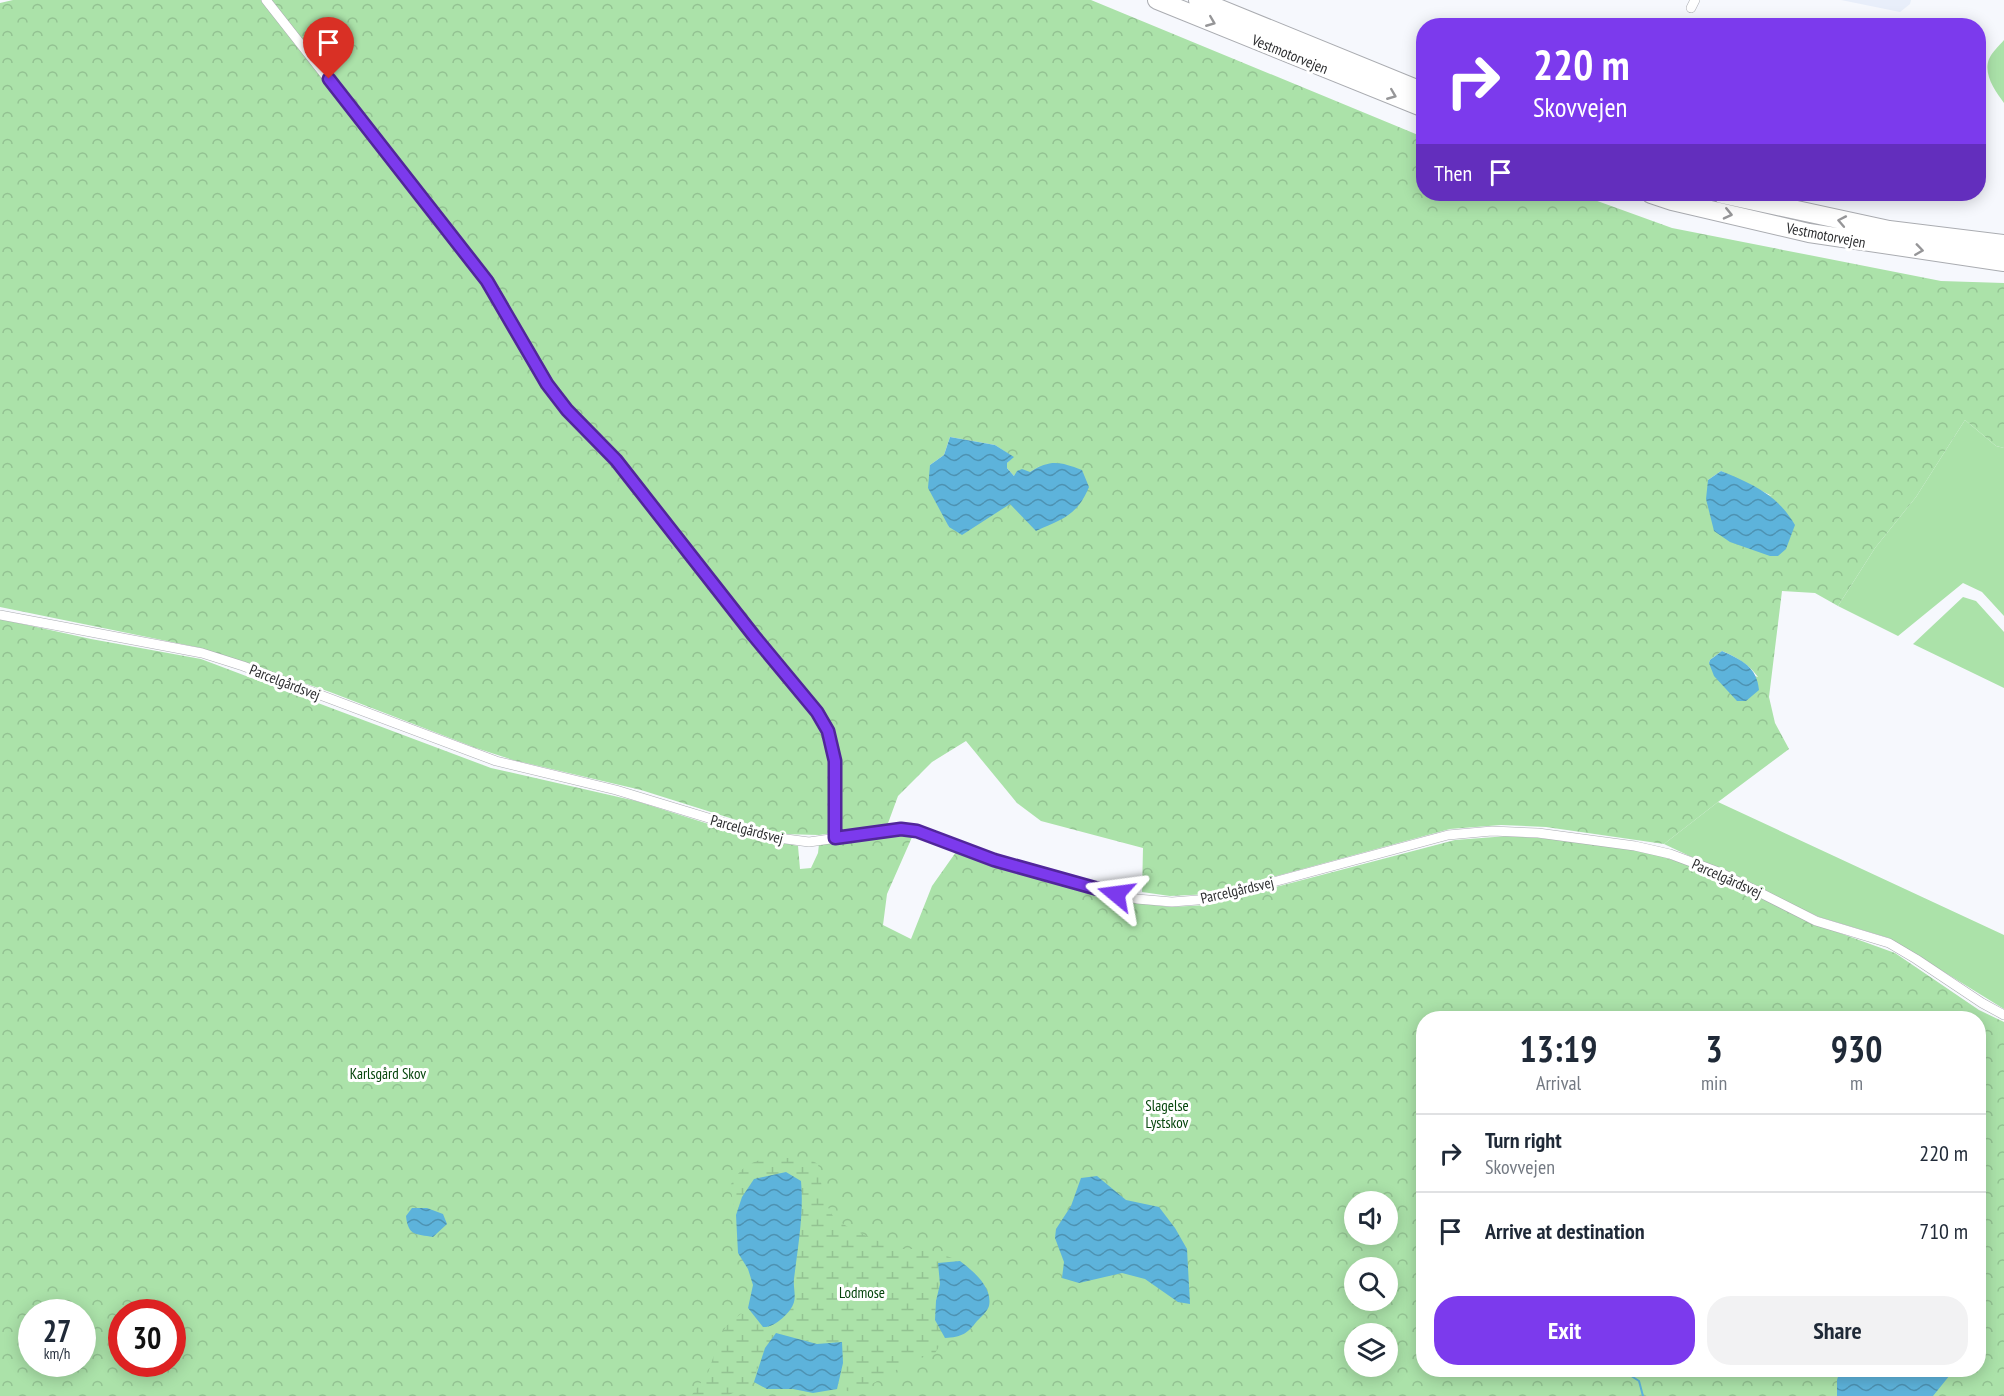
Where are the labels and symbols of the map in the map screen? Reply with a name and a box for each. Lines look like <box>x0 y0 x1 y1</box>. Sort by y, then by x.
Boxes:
one-way arrow <box>1205 15 1216 27</box>
pin <box>303 17 354 79</box>
street label: Vestmotorvejen <box>1248 30 1331 78</box>
one-way arrow <box>1386 88 1397 100</box>
one-way arrow <box>1723 207 1733 220</box>
one-way arrow <box>1838 215 1848 228</box>
street label: Vestmotorvejen <box>1784 218 1867 252</box>
one-way arrow <box>1915 244 1924 256</box>
street label: Parcelgårdsvej <box>247 660 323 704</box>
street label: Parcelgårdsvej <box>708 810 786 848</box>
street label: Parcelgårdsvej <box>1689 854 1765 902</box>
position arrow <box>1084 862 1148 926</box>
street label: Parcelgårdsvej <box>1198 872 1276 908</box>
park label: Karlsgård Skov <box>350 1064 426 1083</box>
park label: Slagelse Lystskov <box>1145 1096 1189 1132</box>
park label: Lodmose <box>839 1283 885 1302</box>
speed limit sign: 30 <box>108 1299 186 1377</box>

